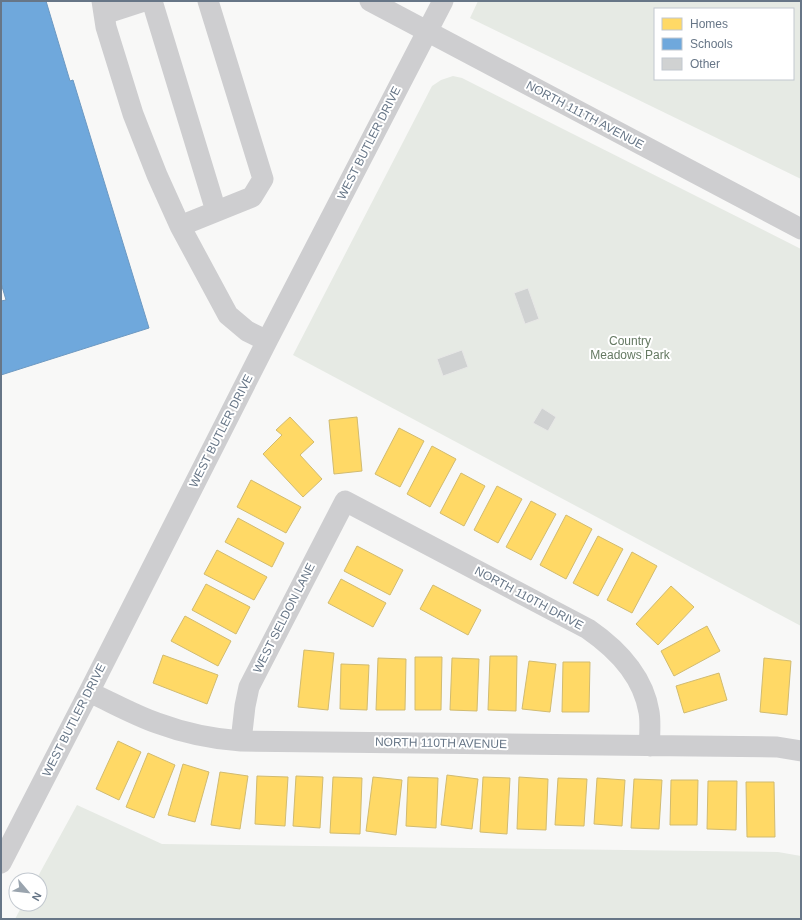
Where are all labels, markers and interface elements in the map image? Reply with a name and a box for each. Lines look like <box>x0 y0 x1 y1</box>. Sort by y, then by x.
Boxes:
legend <box>654 8 794 80</box>
text: Homes <box>690 17 728 31</box>
text: Schools <box>690 37 733 51</box>
text: Other <box>690 57 720 71</box>
street label: NORTH 111TH AVENUE <box>524 78 646 152</box>
street label: WEST BUTLER DRIVE <box>334 84 404 202</box>
park label: Country Meadows Park <box>590 334 671 362</box>
street label: WEST BUTLER DRIVE <box>186 372 256 490</box>
street label: WEST SELDON LANE <box>250 561 318 675</box>
street label: NORTH 110TH DRIVE <box>472 563 586 633</box>
street label: WEST BUTLER DRIVE <box>39 661 109 779</box>
street label: NORTH 110TH AVENUE <box>375 735 507 751</box>
north arrow <box>8 872 48 912</box>
text: N <box>30 890 44 903</box>

